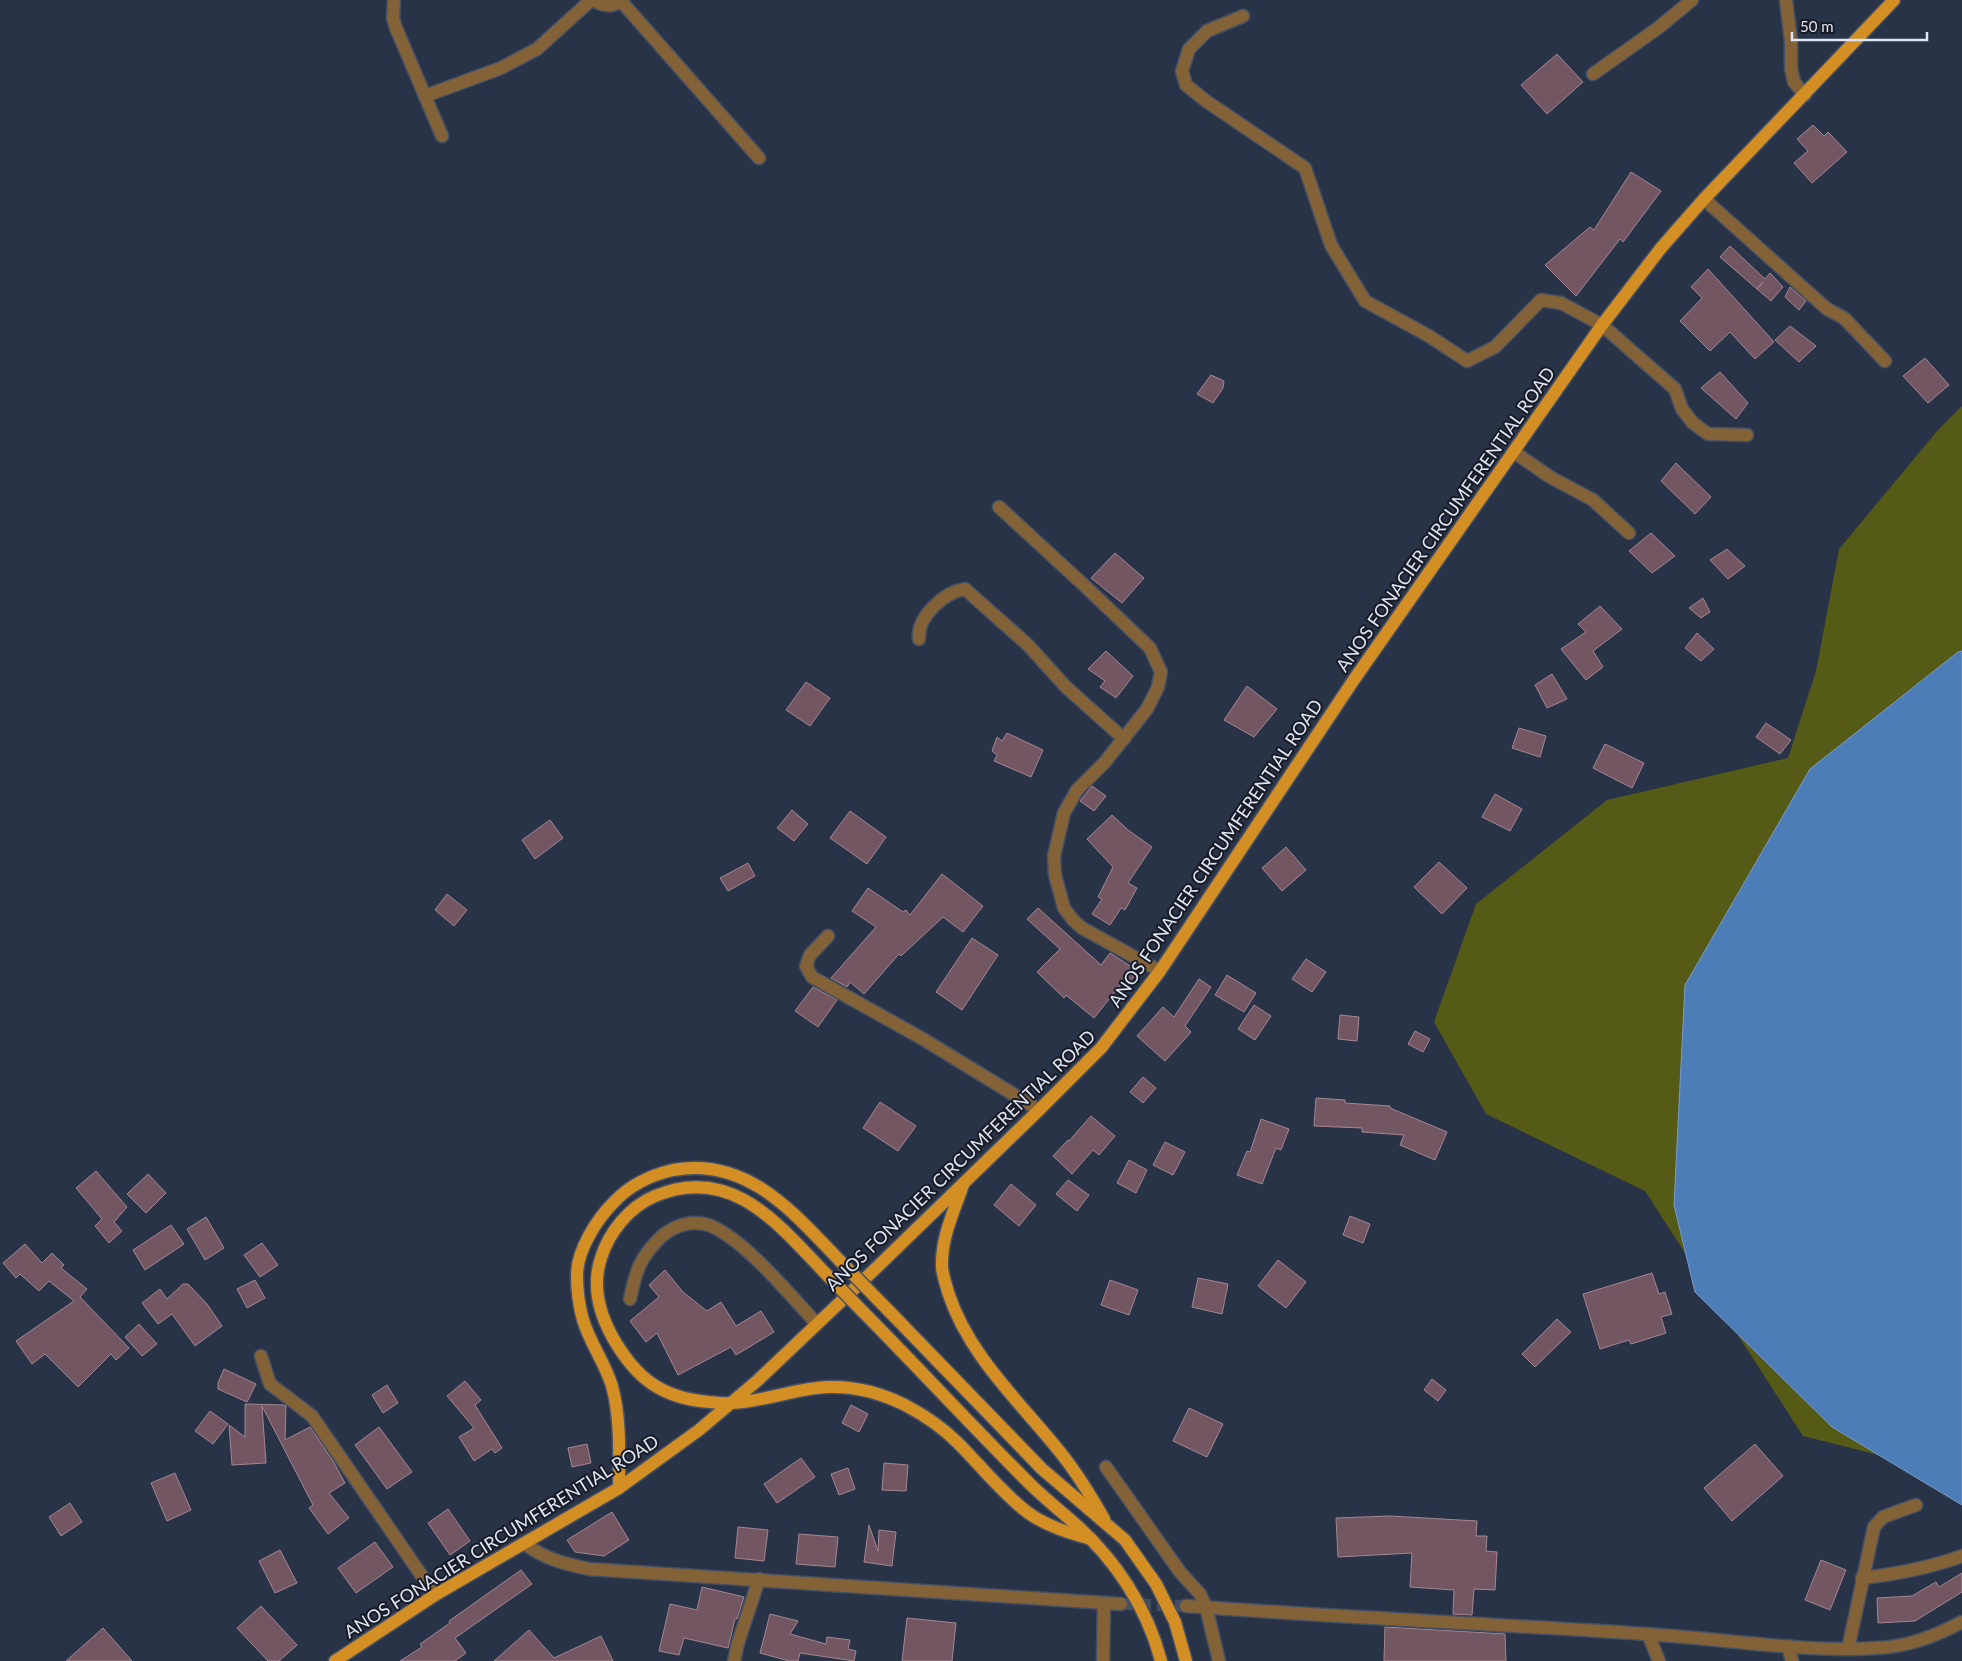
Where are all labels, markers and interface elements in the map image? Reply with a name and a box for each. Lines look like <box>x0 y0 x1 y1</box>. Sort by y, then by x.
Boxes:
scale bar <box>1792 10 1927 42</box>
text: 50 m <box>1800 17 1834 35</box>
street label: ANOS FONACIER CIRCUMFERENTIAL ROAD <box>1331 363 1559 675</box>
street label: ANOS FONACIER CIRCUMFERENTIAL ROAD <box>1103 695 1327 1011</box>
street label: ANOS FONACIER CIRCUMFERENTIAL ROAD <box>821 1025 1099 1295</box>
street label: ANOS FONACIER CIRCUMFERENTIAL ROAD <box>340 1430 662 1642</box>

